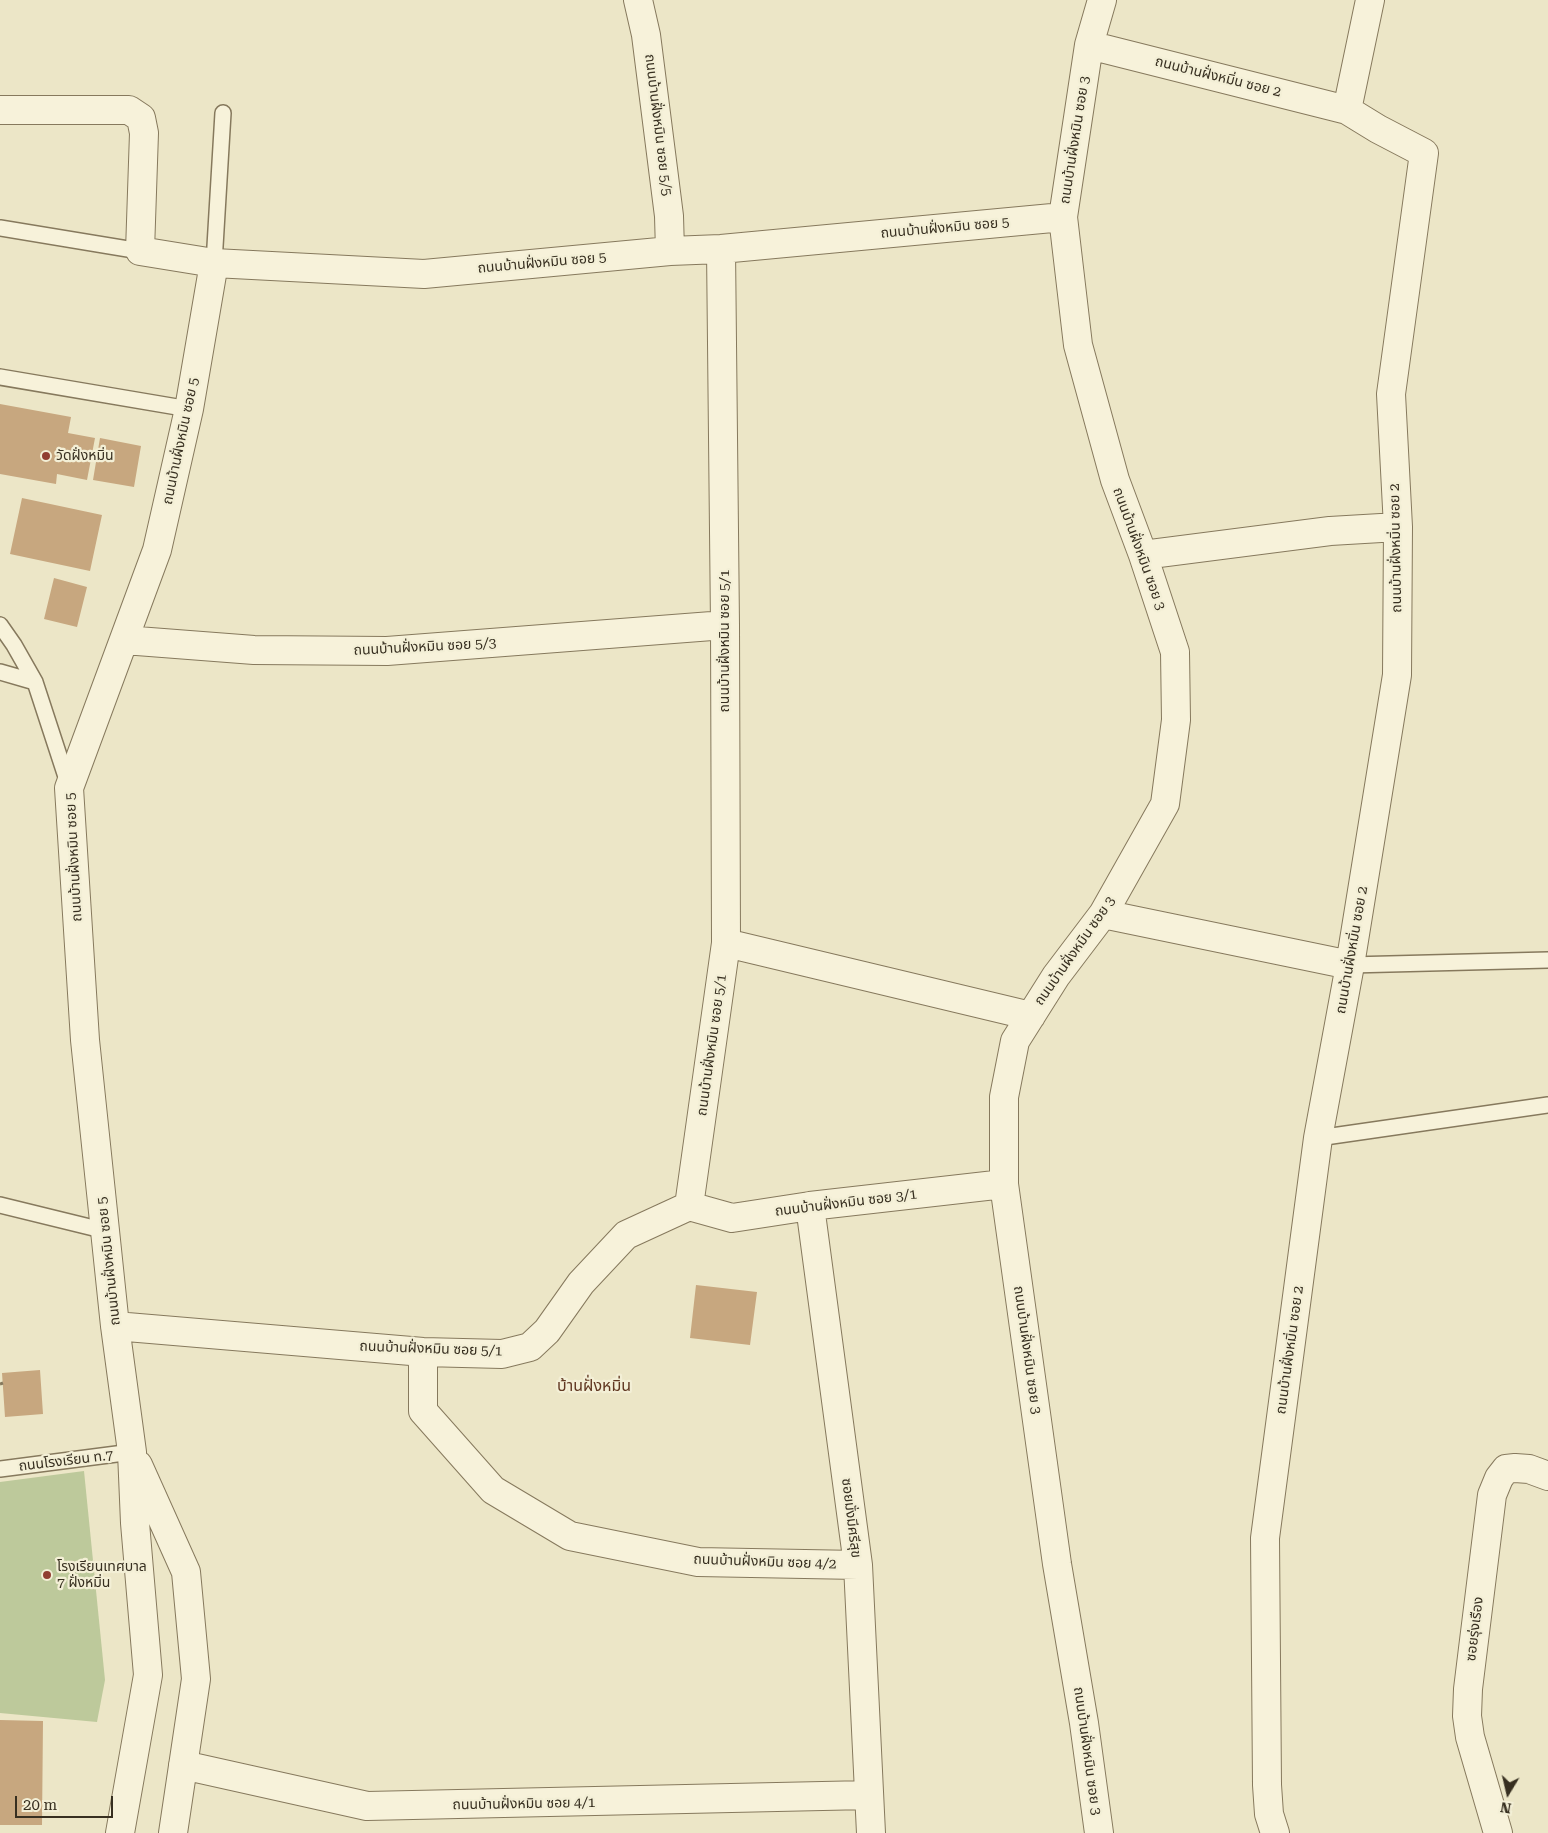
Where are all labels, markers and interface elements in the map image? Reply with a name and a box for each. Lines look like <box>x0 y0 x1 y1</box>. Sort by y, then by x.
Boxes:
street label: ถนนบ้านฝั่งหมิน ซอย 5/5 <box>641 53 675 197</box>
street label: ถนนบ้านฝั่งหมิ่น ซอย 2 <box>1153 53 1283 101</box>
street label: ถนนบ้านฝั่งหมิน ซอย 3 <box>1057 75 1093 205</box>
street label: ถนนบ้านฝั่งหมิน ซอย 5 <box>880 214 1010 242</box>
street label: ถนนบ้านฝั่งหมิน ซอย 5 <box>477 249 607 277</box>
street label: ถนนบ้านฝั่งหมิน ซอย 5 <box>159 376 203 506</box>
place label: วัดฝั่งหมิ่น <box>56 448 114 464</box>
marker: วัดฝั่งหมิ่น <box>40 450 52 462</box>
street label: ถนนบ้านฝั่งหมิ่น ซอย 2 <box>1386 483 1406 613</box>
street label: ถนนบ้านฝั่งหมิน ซอย 3 <box>1109 485 1169 613</box>
street label: ถนนบ้านฝั่งหมิน ซอย 5/1 <box>717 569 733 713</box>
street label: ถนนบ้านฝั่งหมิน ซอย 5/3 <box>353 635 497 659</box>
street label: ถนนบ้านฝั่งหมิน ซอย 5 <box>62 792 86 922</box>
street label: ถนนบ้านฝั่งหมิ่น ซอย 2 <box>1332 885 1372 1015</box>
street label: ถนนบ้านฝั่งหมิน ซอย 3 <box>1031 893 1119 1009</box>
street label: ถนนบ้านฝั่งหมิน ซอย 5/1 <box>694 973 730 1117</box>
street label: ถนนบ้านฝั่งหมิน ซอย 3/1 <box>774 1186 918 1220</box>
street label: ถนนบ้านฝั่งหมิน ซอย 5 <box>94 1196 124 1326</box>
street label: ถนนบ้านฝั่งหมิน ซอย 3 <box>1010 1285 1044 1415</box>
street label: ถนนบ้านฝั่งหมิ่น ซอย 2 <box>1273 1285 1307 1415</box>
street label: ถนนบ้านฝั่งหมิน ซอย 5/1 <box>359 1338 503 1360</box>
district label: บ้านฝั่งหมิ่น <box>557 1376 631 1396</box>
street label: ถนนโรงเรียน ท.7 <box>18 1447 114 1475</box>
street label: ซอยมั่งมีศรีสุข <box>838 1477 864 1559</box>
street label: ถนนบ้านฝั่งหมิน ซอย 4/2 <box>693 1551 837 1573</box>
place label: โรงเรียนเทศบาล 7 ฝั่งหมิ่น <box>57 1559 147 1591</box>
marker: โรงเรียนเทศบาล 7 ฝั่งหมิ่น <box>41 1569 53 1581</box>
street label: ซอยรุ่งเรือง <box>1463 1596 1487 1662</box>
street label: ถนนบ้านฝั่งหมิน ซอย 3 <box>1070 1686 1104 1816</box>
north arrow <box>1483 1768 1533 1818</box>
scale bar <box>18 1786 115 1818</box>
street label: ถนนบ้านฝั่งหมิน ซอย 4/1 <box>452 1794 596 1814</box>
text: 20 m <box>23 1796 57 1814</box>
text: N <box>1499 1799 1512 1817</box>

